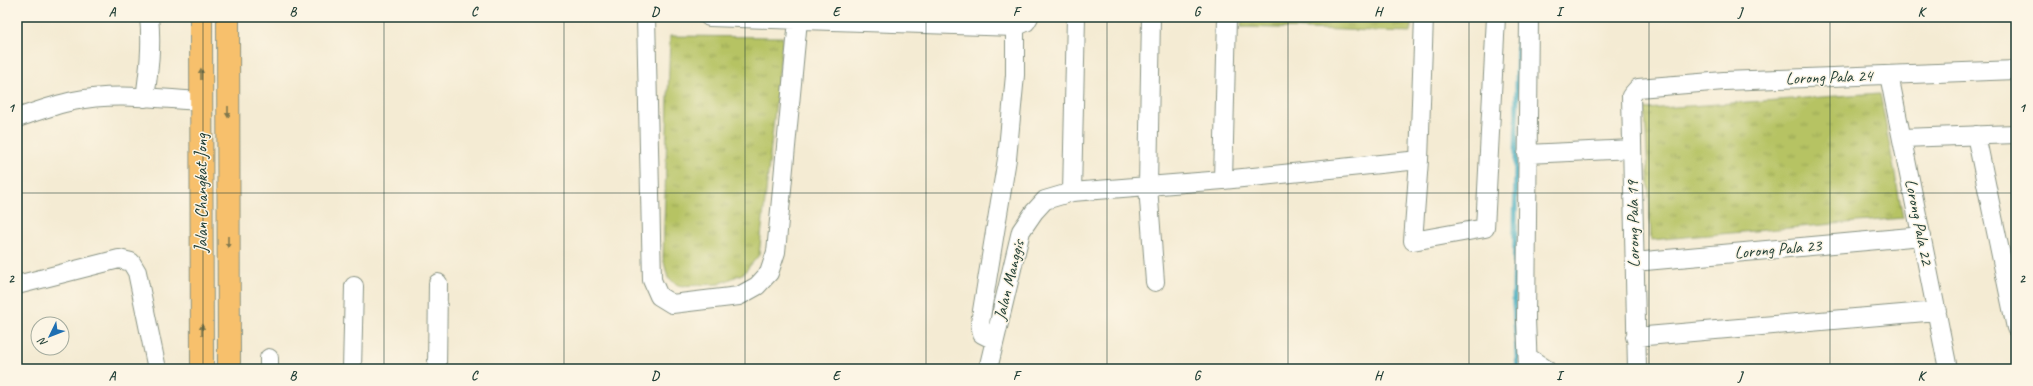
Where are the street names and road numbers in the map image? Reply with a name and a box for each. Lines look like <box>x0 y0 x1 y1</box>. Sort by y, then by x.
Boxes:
street label: Lorong Pala 24 <box>1785 65 1875 89</box>
street label: Jalan Changkat Jong <box>191 133 212 253</box>
street label: Lorong Pala 22 <box>1900 177 1938 268</box>
street label: Lorong Pala 19 <box>1622 179 1644 268</box>
street label: Lorong Pala 23 <box>1734 235 1824 263</box>
street label: Jalan Manggis <box>989 236 1030 323</box>

